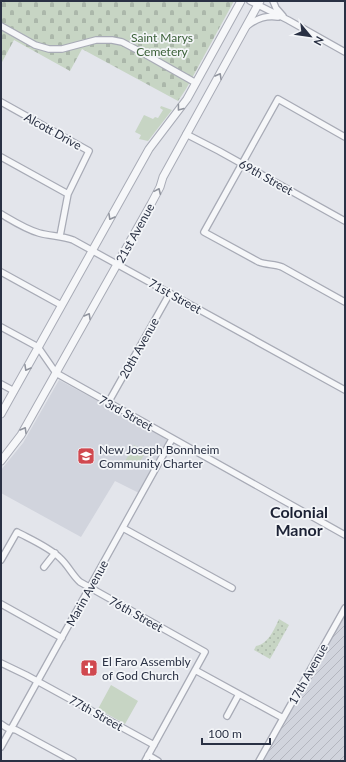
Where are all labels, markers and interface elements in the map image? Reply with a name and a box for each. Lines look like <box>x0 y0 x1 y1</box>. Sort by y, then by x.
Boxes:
north arrow <box>290 16 330 56</box>
park label: Saint Marys Cemetery <box>131 30 193 59</box>
text: N <box>311 34 327 48</box>
one-way arrow <box>214 73 221 80</box>
one-way arrow <box>178 104 185 111</box>
street label: Alcott Drive <box>22 109 84 153</box>
street label: 69th Street <box>236 156 296 198</box>
one-way arrow <box>153 187 161 194</box>
street label: 21st Avenue <box>112 201 158 265</box>
one-way arrow <box>108 213 115 220</box>
street label: 71st Street <box>146 275 205 317</box>
one-way arrow <box>83 313 90 321</box>
street label: 20th Avenue <box>116 315 162 381</box>
one-way arrow <box>24 363 31 371</box>
street label: 73rd Street <box>96 392 156 434</box>
one-way arrow <box>20 427 27 434</box>
place label: New Joseph Bonnheim Community Charter <box>99 442 220 471</box>
school or university icon: New Joseph Bonnheim Community Charter <box>76 446 96 466</box>
district label: Colonial Manor <box>270 502 328 539</box>
street label: Marin Avenue <box>63 557 111 629</box>
street label: 76th Street <box>106 593 166 635</box>
street label: 17th Avenue <box>285 641 331 707</box>
place label: El Faro Assembly of God Church <box>102 654 192 683</box>
church icon: El Faro Assembly of God Church <box>79 658 99 678</box>
street label: 77th Street <box>66 692 126 734</box>
scale bar <box>202 720 270 746</box>
text: 100 m <box>208 726 242 741</box>

